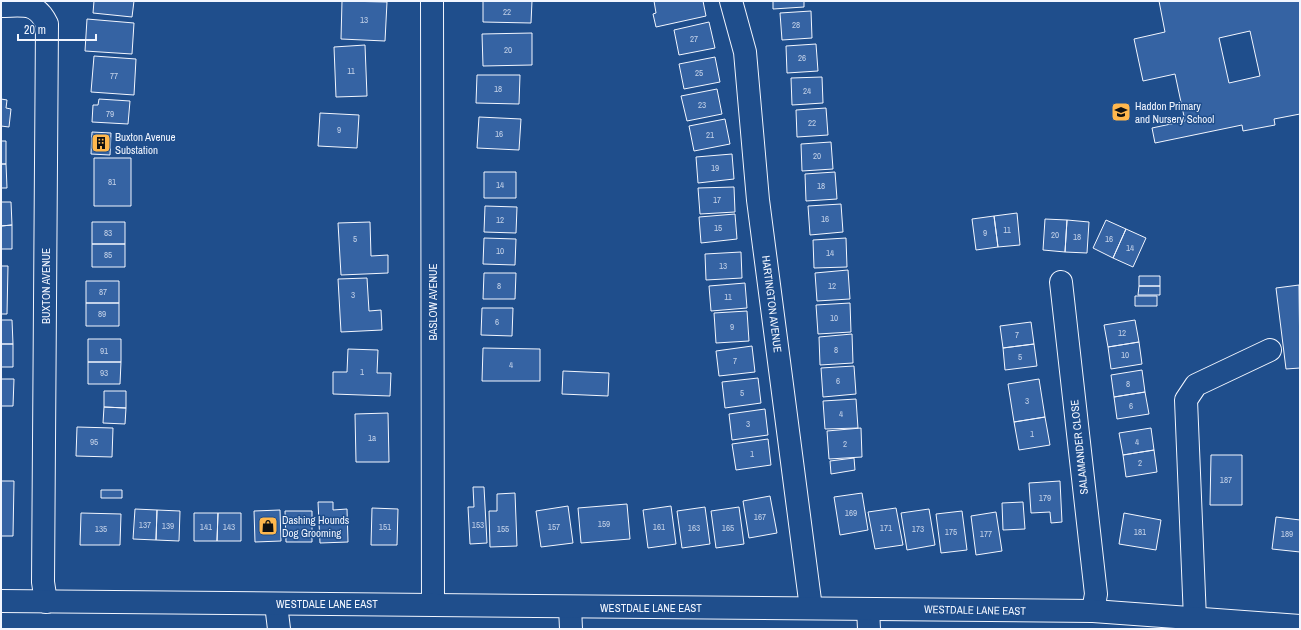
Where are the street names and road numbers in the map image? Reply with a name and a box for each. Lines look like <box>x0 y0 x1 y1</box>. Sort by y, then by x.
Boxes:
street label: BUXTON AVENUE <box>39 248 53 324</box>
street label: HARTINGTON AVENUE <box>759 255 785 353</box>
street label: BASLOW AVENUE <box>426 263 440 341</box>
street label: SALAMANDER CLOSE <box>1067 399 1091 495</box>
street label: WESTDALE LANE EAST <box>276 597 378 611</box>
street label: WESTDALE LANE EAST <box>600 601 702 615</box>
street label: WESTDALE LANE EAST <box>924 602 1026 618</box>

